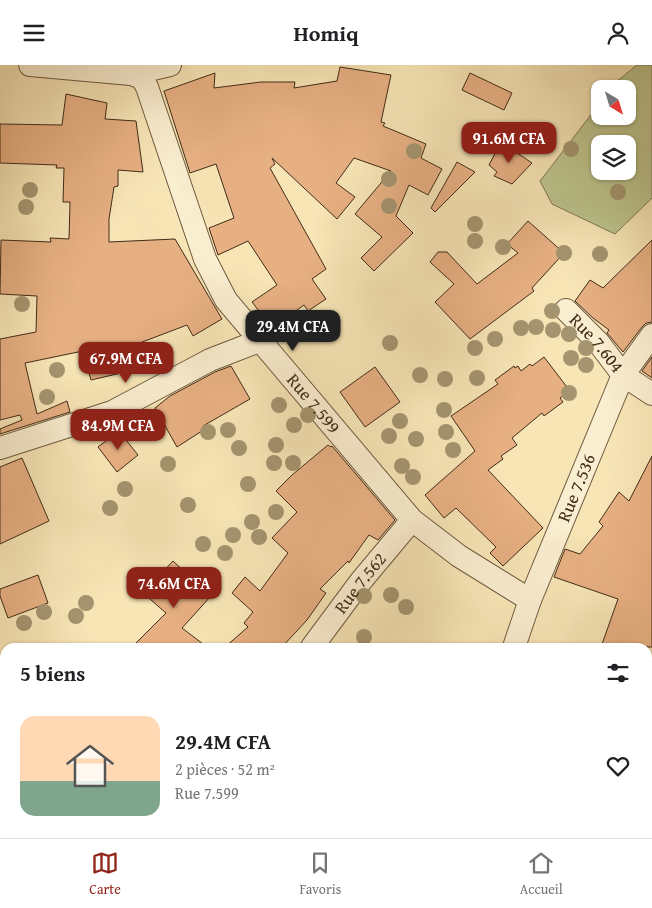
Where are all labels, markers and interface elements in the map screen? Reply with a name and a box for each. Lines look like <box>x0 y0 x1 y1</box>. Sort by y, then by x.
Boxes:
text: Homiq <box>294 17 358 49</box>
icon: menu <box>20 19 48 47</box>
icon: person <box>604 19 632 47</box>
north arrow <box>591 80 636 125</box>
map controls <box>591 80 636 180</box>
pin: 91.6M CFA <box>452 121 566 164</box>
text: 91.6M CFA <box>472 126 546 150</box>
button: layers <box>591 135 636 180</box>
street label: Rue 7.604 <box>563 307 631 378</box>
pin: 29.4M CFA <box>236 309 350 352</box>
text: 29.4M CFA <box>256 314 330 338</box>
pin: 67.9M CFA <box>69 341 183 384</box>
text: 67.9M CFA <box>89 346 163 370</box>
street label: Rue 7.599 <box>280 367 347 439</box>
pin: 84.9M CFA <box>61 409 175 451</box>
text: 84.9M CFA <box>81 413 155 437</box>
street label: Rue 7.536 <box>550 449 602 526</box>
street label: Rue 7.562 <box>327 546 393 619</box>
pin: 74.6M CFA <box>117 567 231 609</box>
text: 74.6M CFA <box>137 571 211 595</box>
text: 5 biens <box>20 658 85 689</box>
icon: filters <box>604 659 632 687</box>
text: 29.4M CFA <box>175 726 271 757</box>
icon: home <box>60 736 120 796</box>
icon: heart <box>604 752 632 780</box>
text: 2 pièces · 52 m² <box>175 757 275 781</box>
text: Rue 7.599 <box>175 781 239 805</box>
tab: Carte <box>89 849 121 899</box>
tab: Favoris <box>299 849 341 899</box>
tab: Accueil <box>520 849 563 899</box>

